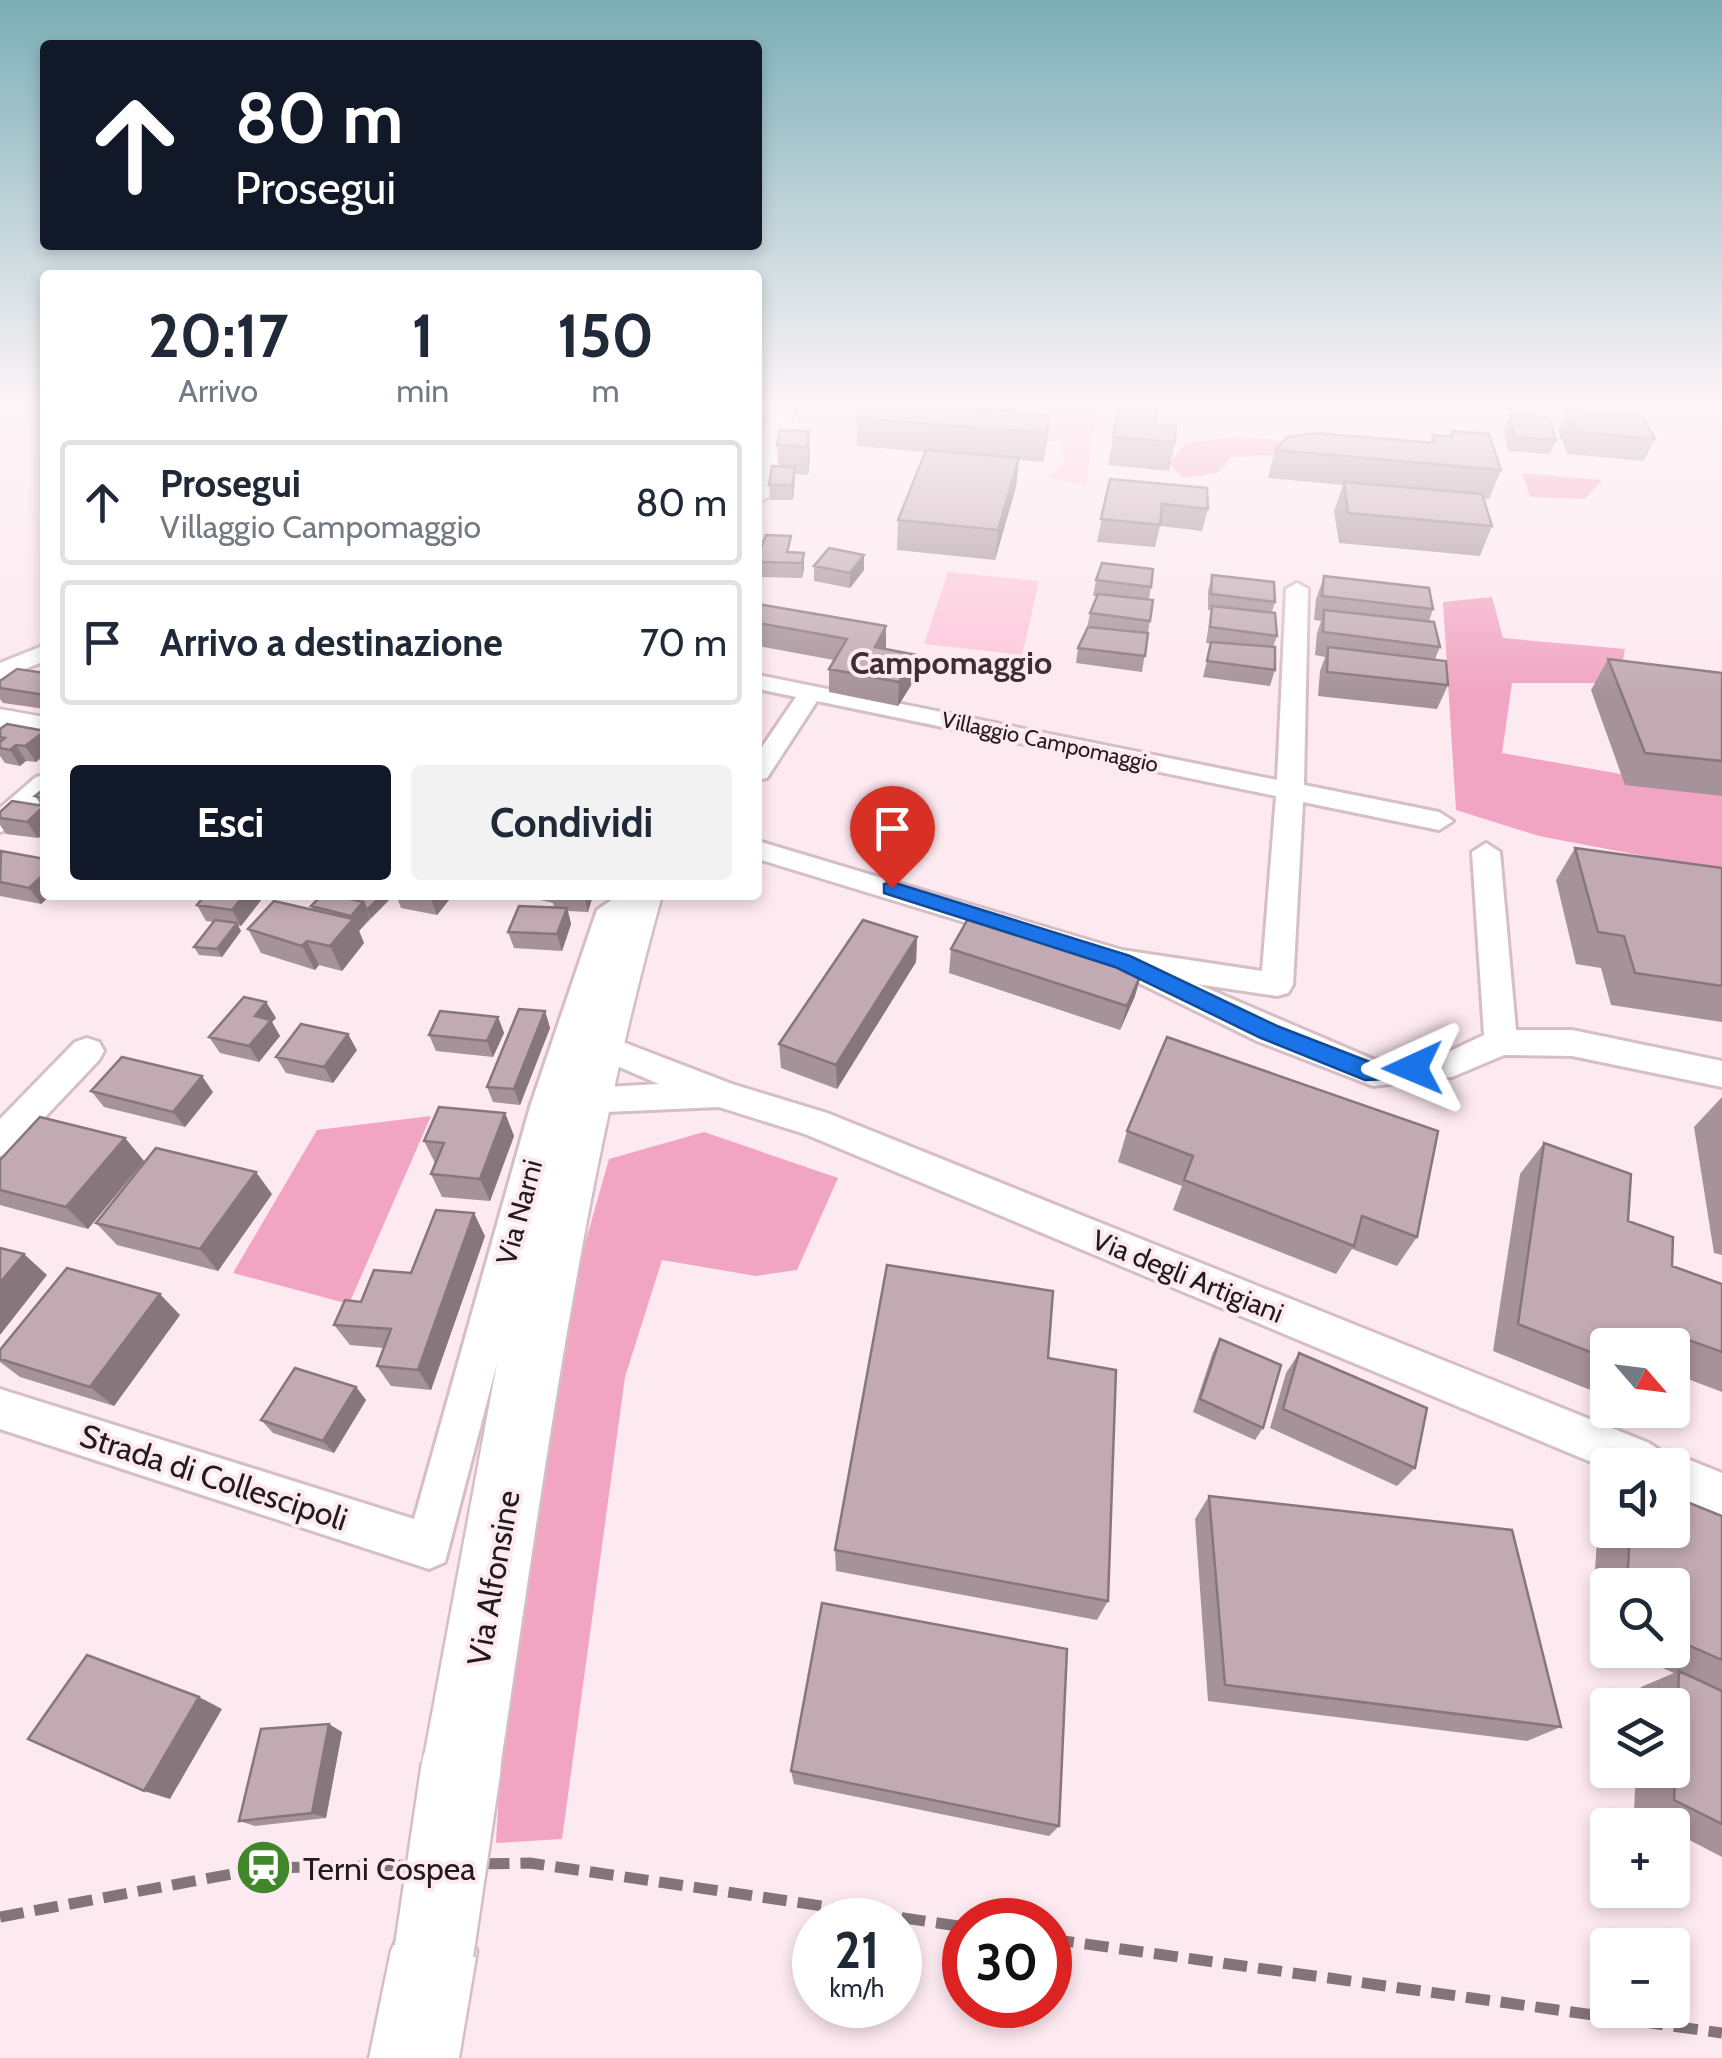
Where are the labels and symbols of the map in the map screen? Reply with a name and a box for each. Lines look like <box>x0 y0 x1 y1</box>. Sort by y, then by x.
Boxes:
district label: Campomaggio <box>850 643 1052 682</box>
street label: Villaggio Campomaggio <box>939 706 1161 778</box>
pin <box>850 786 935 889</box>
position arrow <box>1361 1016 1465 1120</box>
street label: Via Narni <box>489 1156 549 1268</box>
street label: Via degli Artigiani <box>1087 1222 1289 1330</box>
north arrow <box>1590 1328 1690 1428</box>
street label: Strada di Collescipoli <box>75 1415 353 1539</box>
street label: Via Alfonsine <box>458 1487 528 1669</box>
station icon: Terni Cospea <box>234 1838 294 1898</box>
place label: Terni Cospea <box>303 1849 476 1888</box>
speed limit sign: 30 <box>942 1898 1072 2028</box>

